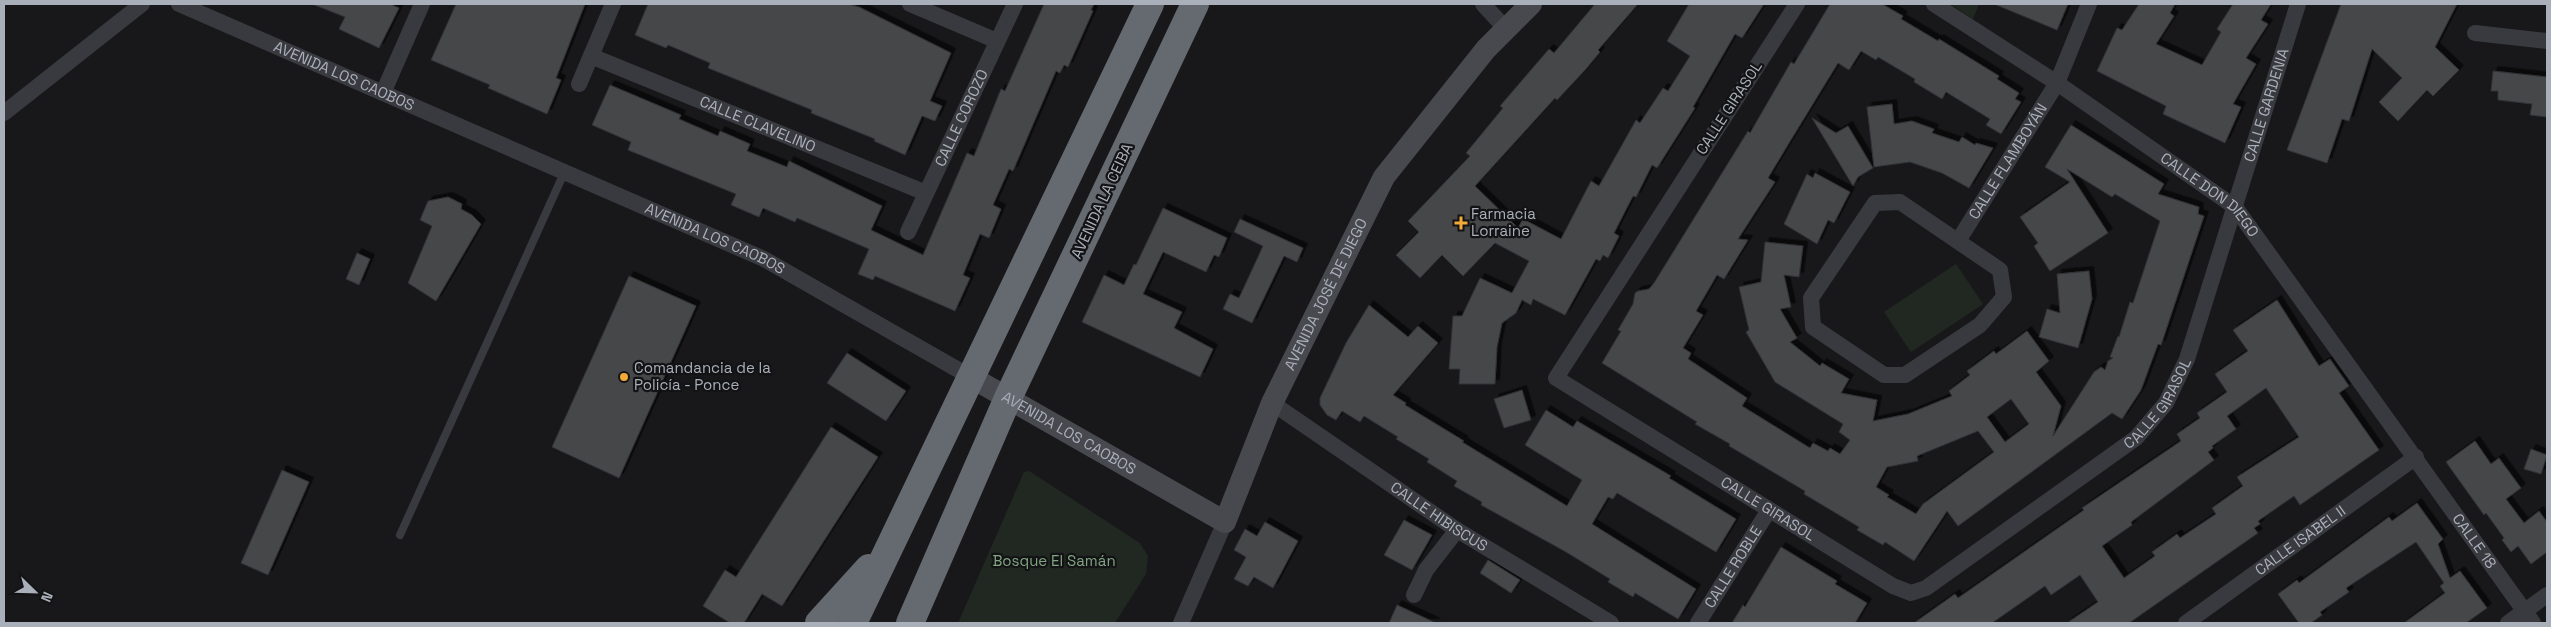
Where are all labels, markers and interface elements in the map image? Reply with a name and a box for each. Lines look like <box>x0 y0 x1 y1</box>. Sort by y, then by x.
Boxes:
street label: AVENIDA LOS CAOBOS <box>271 36 418 114</box>
street label: CALLE GARDENIA <box>2239 45 2293 164</box>
street label: CALLE GIRASOL <box>1691 57 1766 158</box>
street label: CALLE COROZO <box>930 66 992 169</box>
street label: CALLE CLAVELINO <box>697 91 819 156</box>
street label: CALLE FLAMBOYÁN <box>1964 99 2051 223</box>
street label: AVENIDA LA CEIBA <box>1066 140 1137 262</box>
street label: CALLE DON DIEGO <box>2157 148 2263 240</box>
street label: AVENIDA LOS CAOBOS <box>642 198 789 278</box>
place label: Farmacia Lorraine <box>1471 204 1536 240</box>
street label: AVENIDA JOSÉ DE DIEGO <box>1280 215 1371 373</box>
marker: Farmacia Lorraine <box>1455 217 1467 229</box>
street label: CALLE GIRASOL <box>2120 355 2195 453</box>
place label: Comandancia de la Policía - Ponce <box>634 358 771 394</box>
marker: Comandancia de la Policía - Ponce <box>618 371 630 383</box>
street label: AVENIDA LOS CAOBOS <box>999 387 1140 478</box>
street label: CALLE GIRASOL <box>1717 472 1819 545</box>
street label: CALLE HIBISCUS <box>1387 477 1491 555</box>
street label: CALLE ISABEL II <box>2251 501 2349 579</box>
street label: CALLE 18 <box>2449 509 2501 572</box>
street label: CALLE ROBLE <box>1700 522 1766 611</box>
park label: Bosque El Samán <box>992 551 1116 570</box>
north arrow <box>10 567 60 617</box>
text: N <box>37 589 57 605</box>

